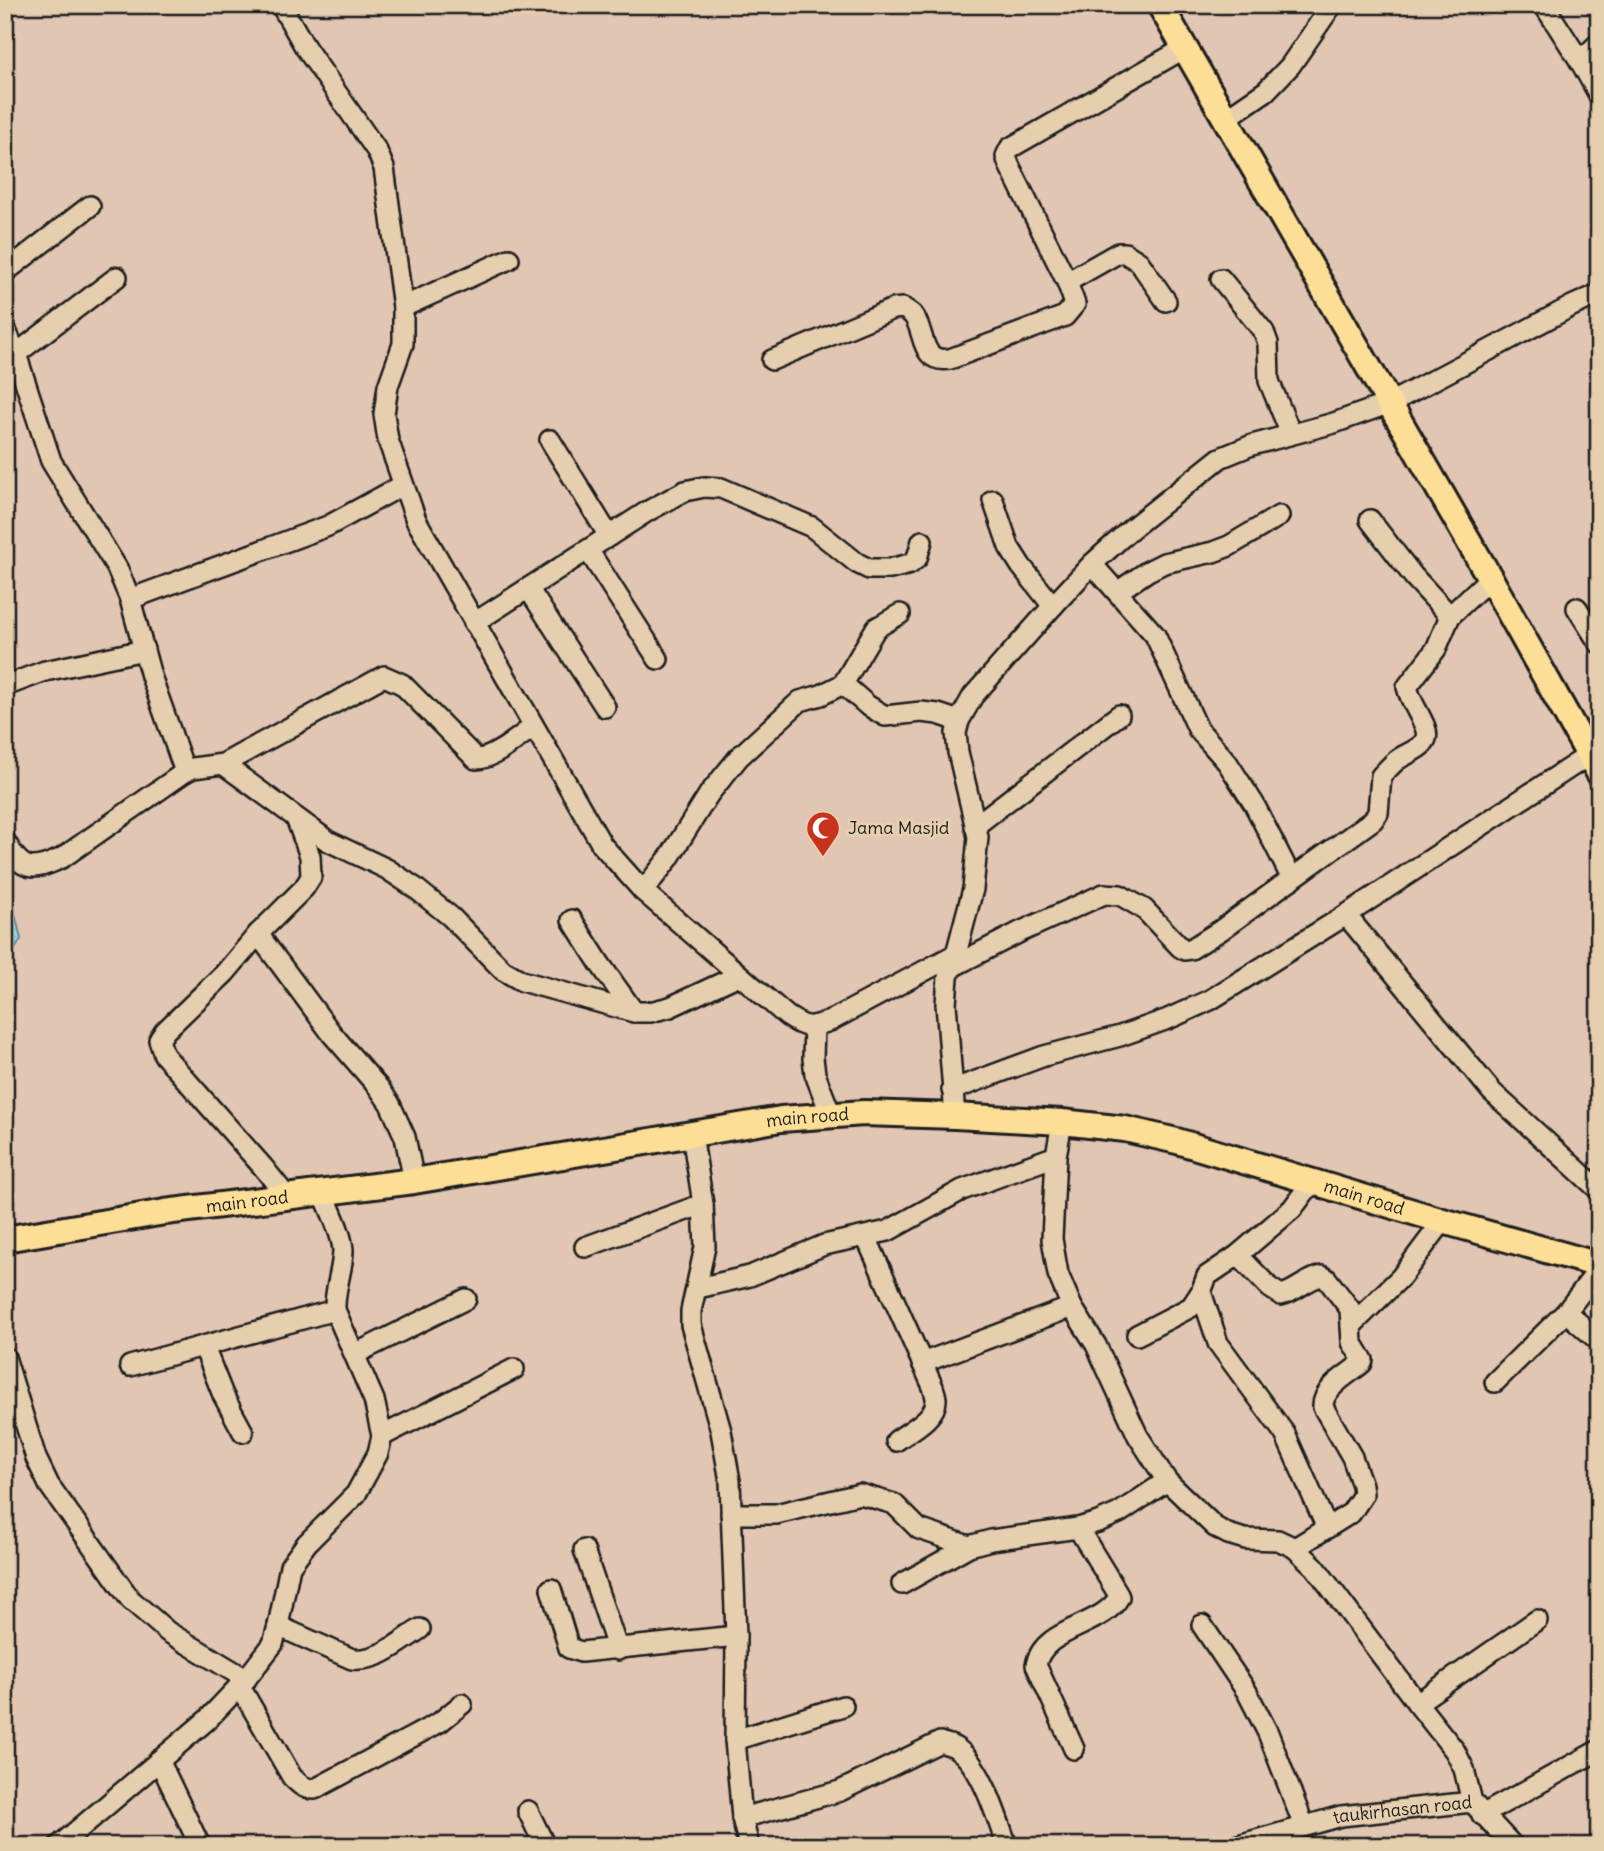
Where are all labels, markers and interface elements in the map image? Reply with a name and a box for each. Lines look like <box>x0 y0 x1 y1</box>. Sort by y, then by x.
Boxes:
mosque icon: Jama Masjid <box>804 809 842 858</box>
place label: Jama Masjid <box>848 816 950 839</box>
street label: main road <box>764 1102 850 1132</box>
street label: main road <box>1321 1174 1408 1220</box>
street label: main road <box>204 1185 290 1218</box>
street label: taukirhasan road <box>1330 1790 1473 1829</box>

